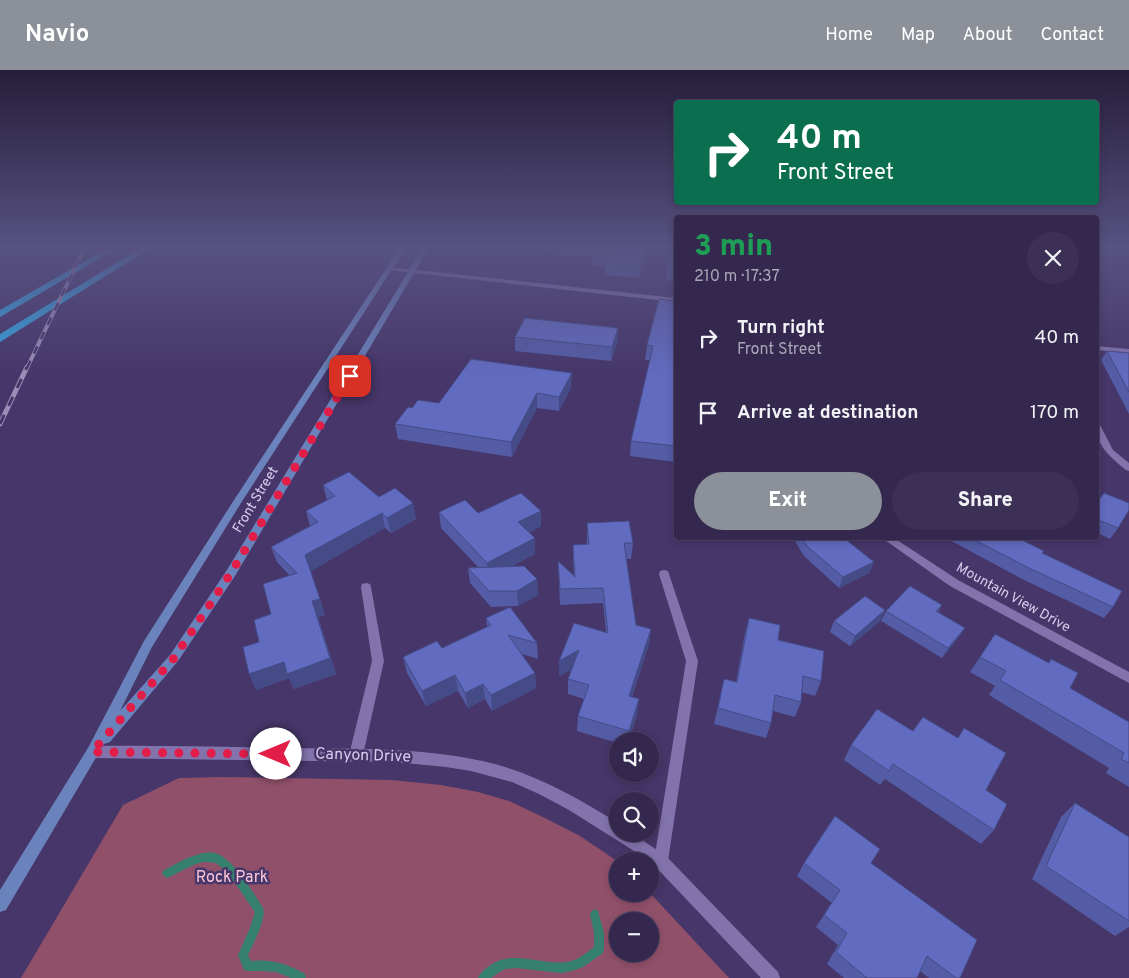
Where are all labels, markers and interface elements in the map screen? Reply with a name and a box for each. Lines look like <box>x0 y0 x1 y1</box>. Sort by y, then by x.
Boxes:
text: Navio <box>25 20 89 50</box>
text: Home <box>825 24 873 47</box>
text: Map <box>901 24 935 47</box>
text: About <box>963 24 1012 47</box>
text: Contact <box>1040 24 1104 47</box>
text: 40 m <box>777 117 862 161</box>
icon: right <box>694 120 759 185</box>
text: Front Street <box>777 160 894 187</box>
text: 3 min <box>694 229 773 266</box>
button: close <box>1027 232 1079 284</box>
text: 210 m · 17:37 <box>694 267 780 287</box>
text: Turn right <box>737 316 825 340</box>
icon: right <box>694 324 722 352</box>
text: 40 m <box>1034 326 1079 350</box>
text: Front Street <box>737 340 822 360</box>
pin <box>329 355 371 397</box>
icon: arrive <box>336 362 364 390</box>
icon: arrive <box>694 399 722 427</box>
text: Arrive at destination <box>737 401 918 425</box>
text: 170 m <box>1030 401 1079 425</box>
street label: Front Street <box>230 464 282 536</box>
button: Exit <box>694 472 882 530</box>
button: Share <box>892 472 1079 530</box>
street label: Mountain View Drive <box>953 560 1073 636</box>
position arrow <box>249 727 301 779</box>
map controls <box>609 732 659 962</box>
button: sound <box>609 732 659 782</box>
street label: Canyon Drive <box>315 744 411 768</box>
button: search <box>609 792 659 842</box>
button: + <box>609 852 659 902</box>
park label: Rock Park <box>196 868 268 888</box>
button: − <box>609 912 659 962</box>

